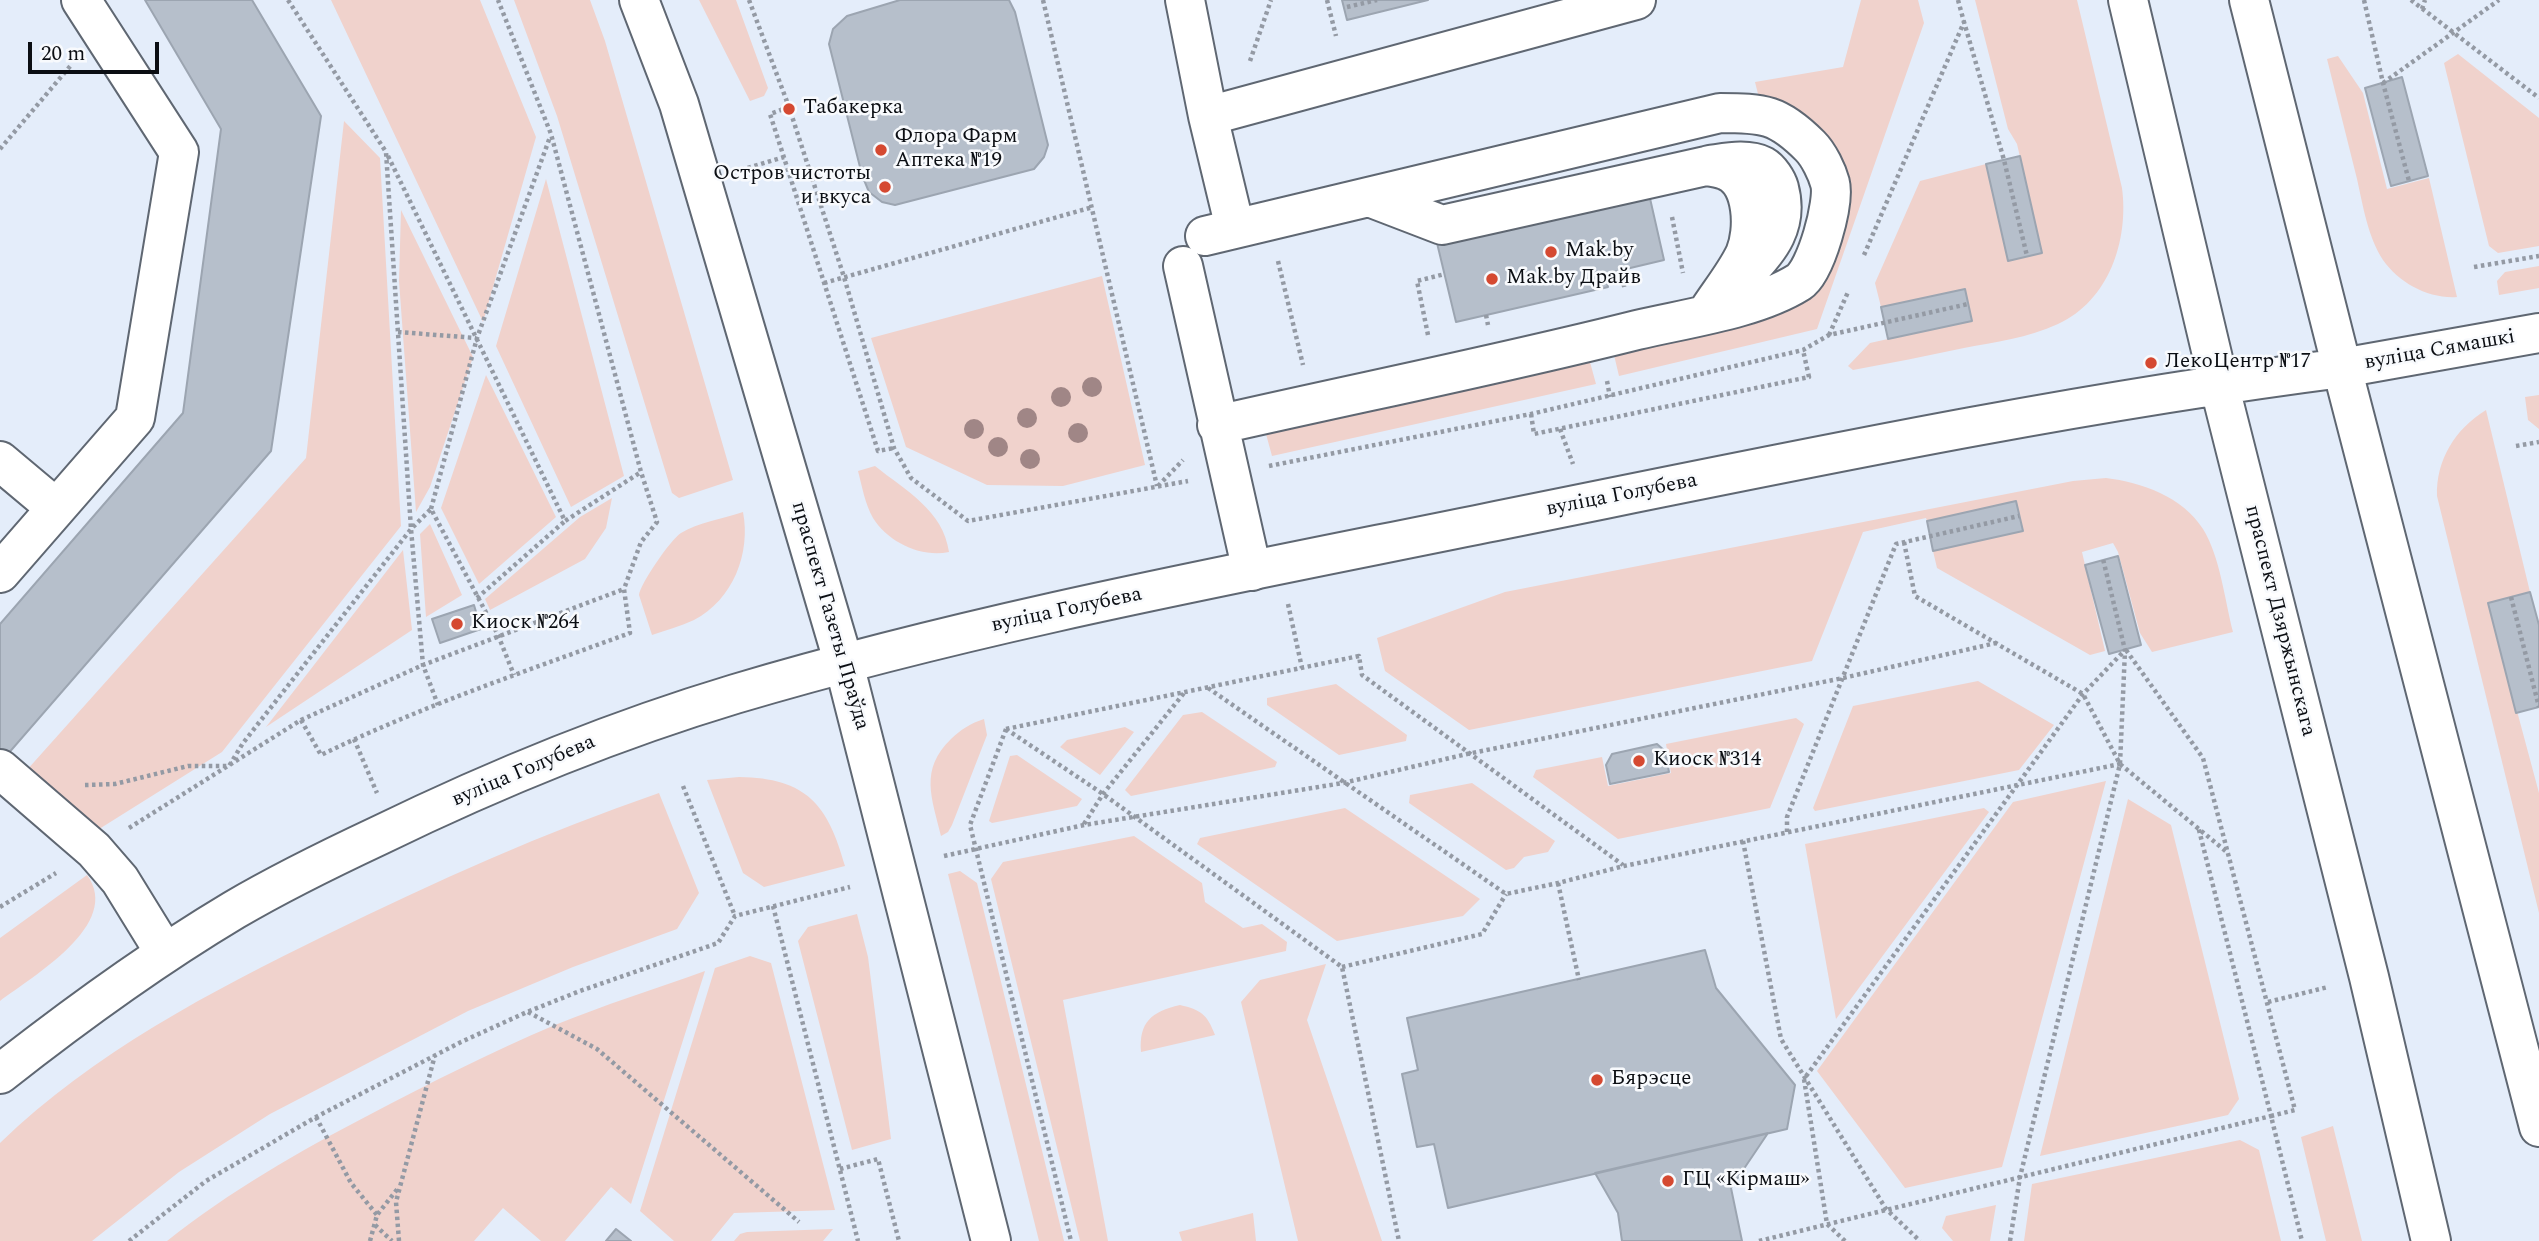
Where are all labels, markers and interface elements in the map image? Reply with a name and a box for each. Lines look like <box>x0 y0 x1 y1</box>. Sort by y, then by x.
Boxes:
scale bar <box>32 28 163 72</box>
text: 20 m <box>41 38 85 70</box>
place label: Табакерка <box>803 96 903 122</box>
marker: Табакерка <box>781 101 797 117</box>
place label: Флора Фарм Аптека №19 <box>895 125 1018 175</box>
marker: Флора Фарм Аптека №19 <box>873 142 889 158</box>
place label: Остров чистоты и вкуса <box>713 162 871 212</box>
marker: Остров чистоты и вкуса <box>877 179 893 195</box>
place label: Mak.by <box>1565 239 1634 265</box>
marker: Mak.by <box>1543 244 1559 260</box>
place label: Маk.by Драйв <box>1506 266 1641 292</box>
marker: Маk.by Драйв <box>1484 271 1500 287</box>
street label: вуліца Сямашкі <box>2363 325 2517 377</box>
place label: ЛекоЦентр №17 <box>2165 350 2311 376</box>
marker: ЛекоЦентр №17 <box>2143 355 2159 371</box>
street label: вуліца Голубева <box>1544 469 1700 523</box>
street label: праспект Газеты Праўда <box>784 499 874 733</box>
street label: праспект Дзяржынскага <box>2238 503 2320 739</box>
street label: вуліца Голубева <box>989 583 1145 639</box>
place label: Киоск №264 <box>471 611 579 637</box>
marker: Киоск №264 <box>449 616 465 632</box>
street label: вуліца Голубева <box>448 730 600 814</box>
place label: Киоск №314 <box>1653 748 1761 774</box>
marker: Киоск №314 <box>1631 753 1647 769</box>
place label: Бярэсце <box>1611 1067 1691 1093</box>
marker: Бярэсце <box>1589 1072 1605 1088</box>
place label: ГЦ «Кірмаш» <box>1682 1168 1810 1194</box>
marker: ГЦ «Кірмаш» <box>1660 1173 1676 1189</box>

